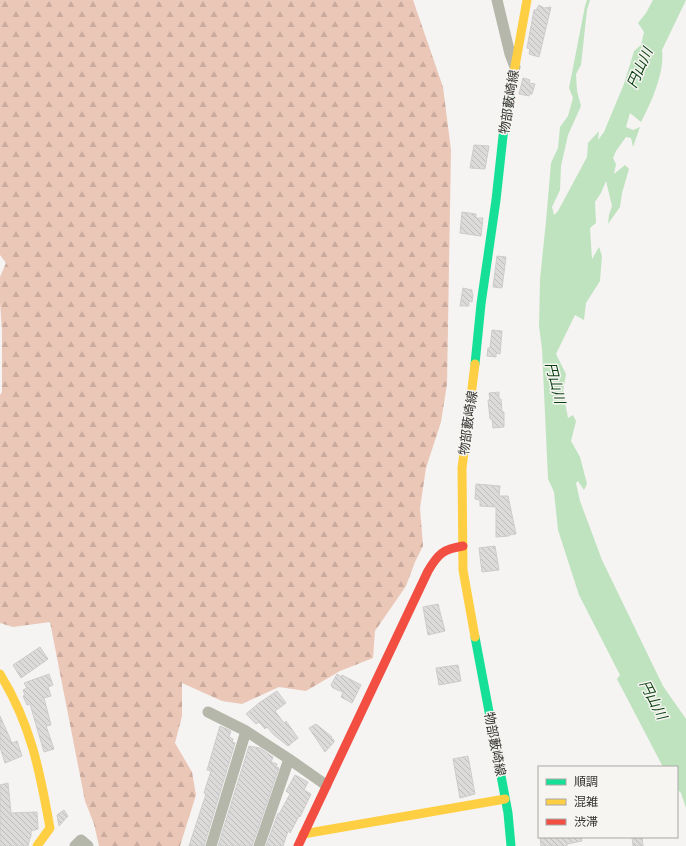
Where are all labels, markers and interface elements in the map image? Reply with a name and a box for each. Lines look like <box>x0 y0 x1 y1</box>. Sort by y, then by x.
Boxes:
water label: 円山川 <box>624 44 657 91</box>
street label: 物部藪崎線 <box>497 69 521 135</box>
water label: 円山川 <box>542 361 569 407</box>
street label: 物部藪崎線 <box>456 390 480 456</box>
water label: 円山川 <box>636 677 671 724</box>
street label: 物部藪崎線 <box>481 711 509 777</box>
legend <box>538 766 678 838</box>
text: 順調 <box>574 775 598 789</box>
text: 混雑 <box>574 795 598 809</box>
text: 渋滞 <box>574 815 598 829</box>

